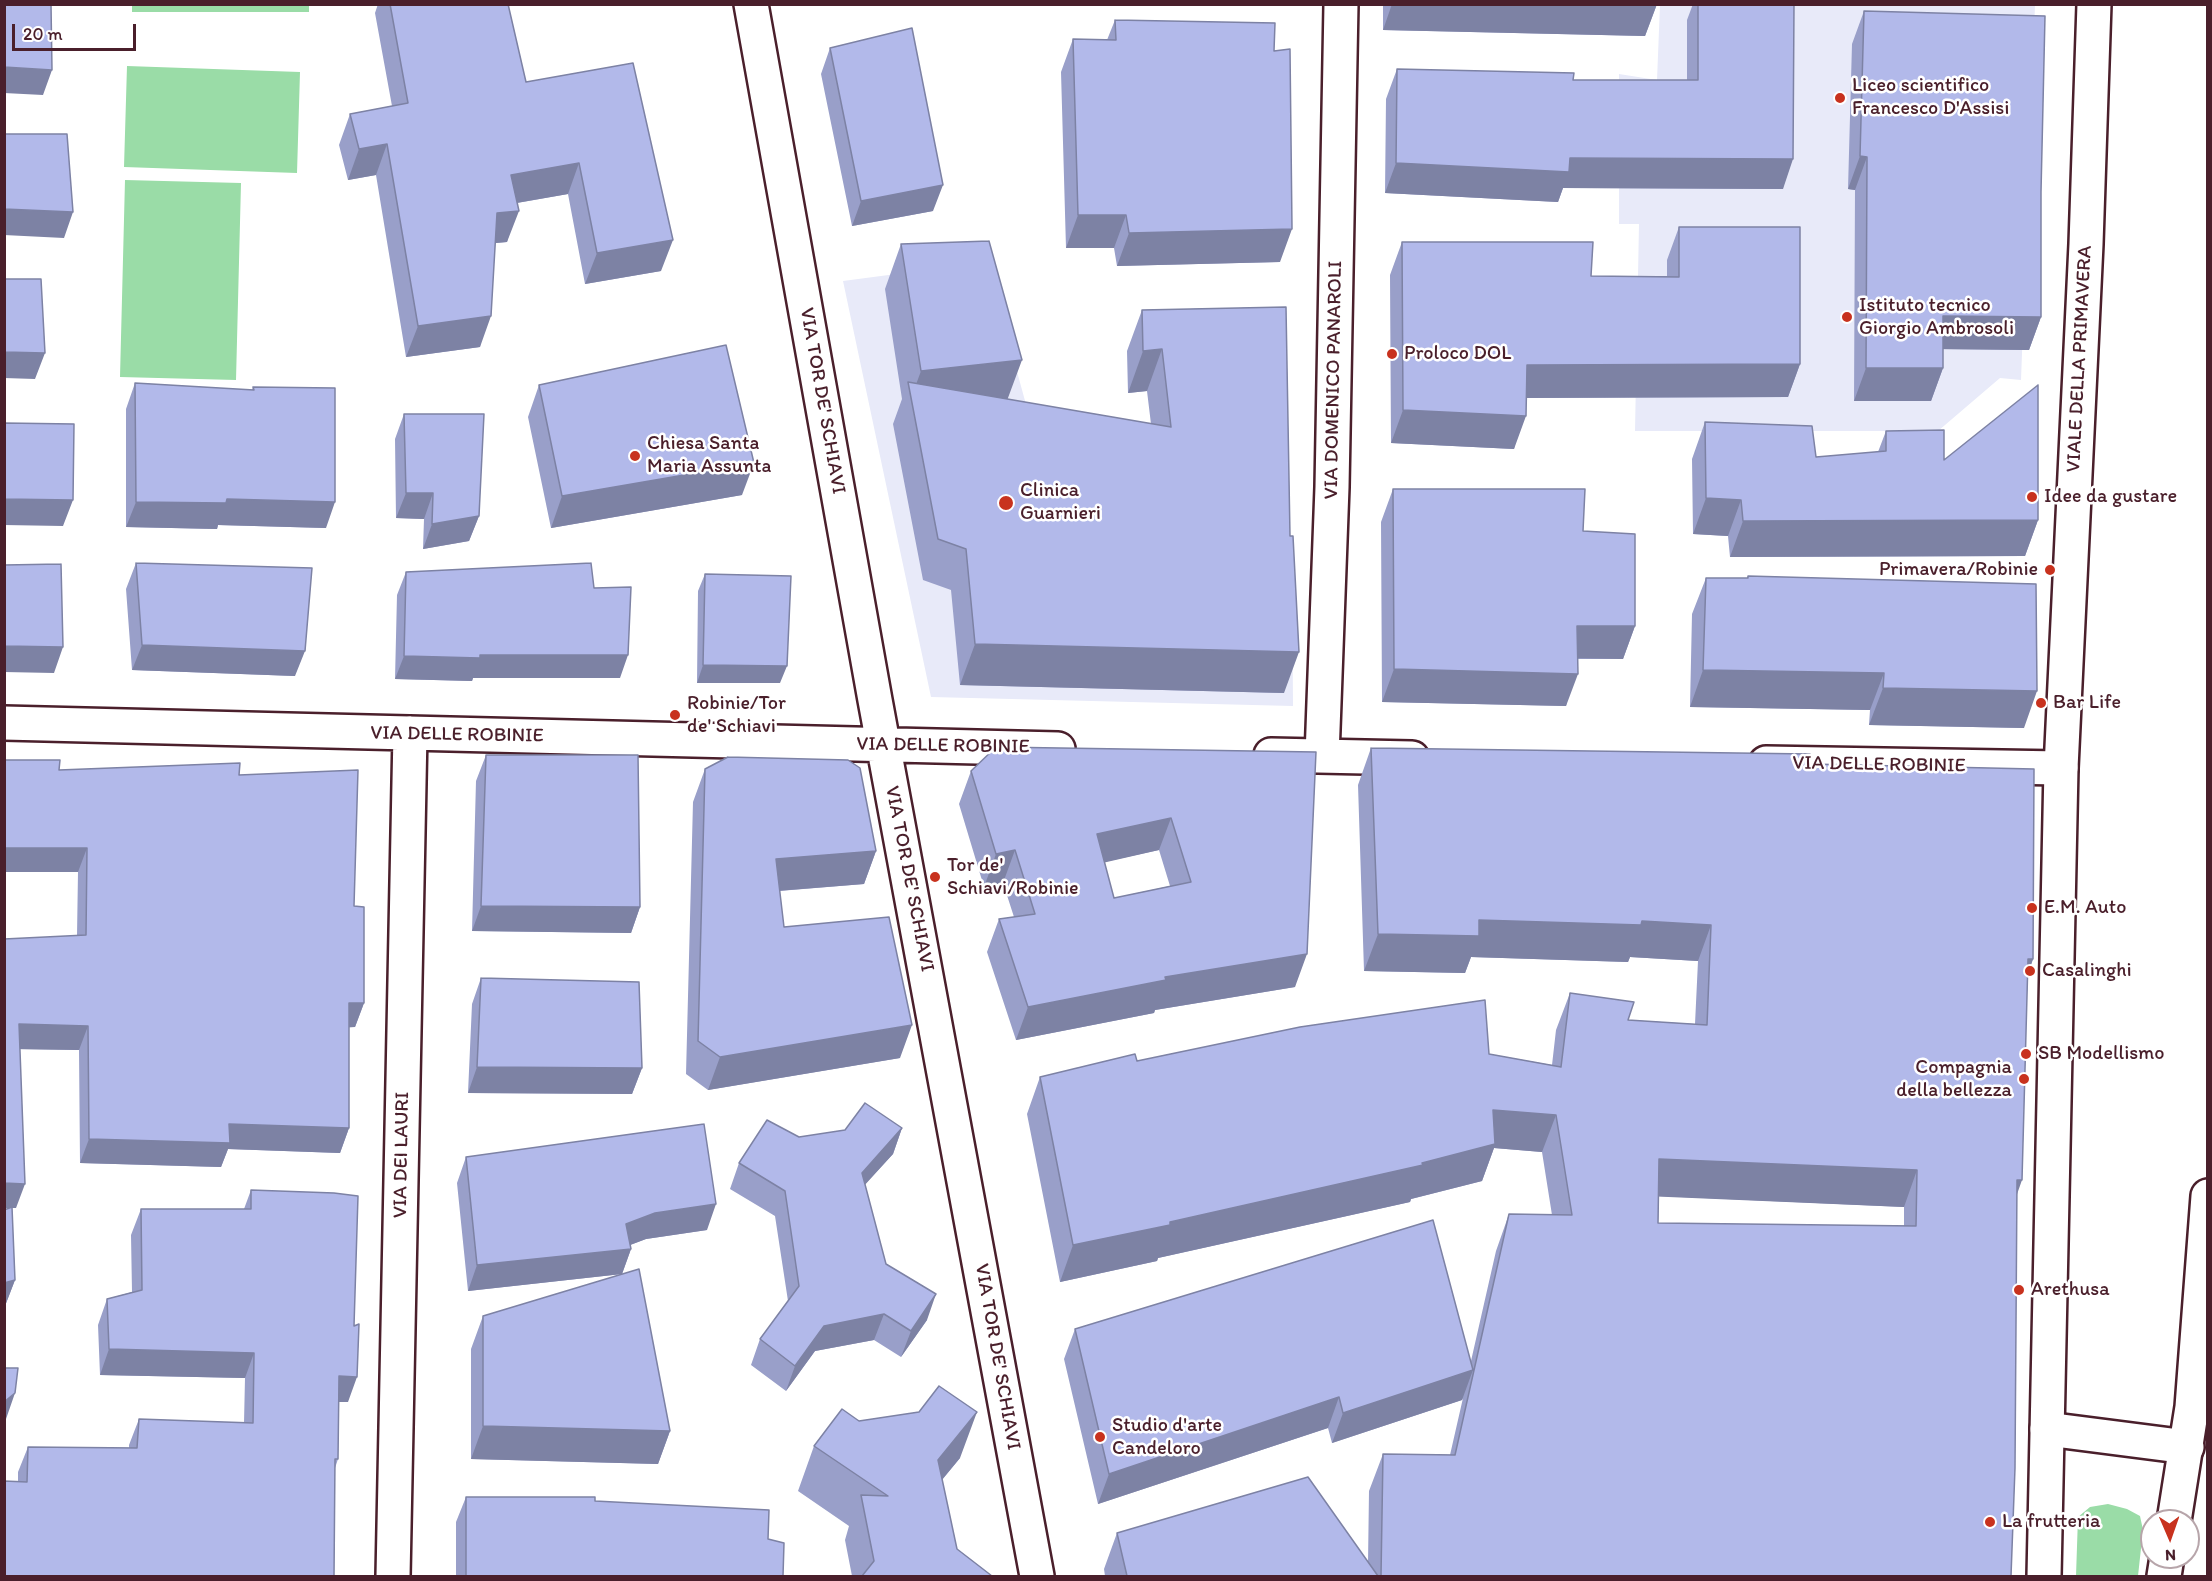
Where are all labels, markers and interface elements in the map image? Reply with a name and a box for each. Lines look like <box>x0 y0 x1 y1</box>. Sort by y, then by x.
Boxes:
scale bar <box>15 12 140 50</box>
text: 20 m <box>23 23 63 45</box>
place label: Liceo scientifico Francesco D'Assisi <box>1852 74 2009 121</box>
marker: Liceo scientifico Francesco D'Assisi <box>1833 91 1847 105</box>
street label: VIALE DELLA PRIMAVERA <box>2062 245 2098 473</box>
street label: VIA DOMENICO PANAROLI <box>1320 260 1348 500</box>
place label: Istituto tecnico Giorgio Ambrosoli <box>1859 294 2014 341</box>
street label: VIA TOR DE' SCHIAVI <box>794 306 850 496</box>
marker: Istituto tecnico Giorgio Ambrosoli <box>1840 310 1854 324</box>
place label: Proloco DOL <box>1404 342 1511 366</box>
marker: Proloco DOL <box>1385 347 1399 361</box>
place label: Chiesa Santa Maria Assunta <box>647 432 771 479</box>
marker: Chiesa Santa Maria Assunta <box>628 449 642 463</box>
place label: Clinica Guarnieri <box>1020 479 1101 526</box>
place label: Idee da gustare <box>2044 485 2177 509</box>
marker: Idee da gustare <box>2025 490 2039 504</box>
marker: Clinica Guarnieri <box>997 494 1015 512</box>
place label: Primavera/Robinie <box>1879 558 2038 582</box>
marker: Primavera/Robinie <box>2043 563 2057 577</box>
place label: Bar Life <box>2053 691 2121 715</box>
place label: Robinie/Tor de' Schiavi <box>687 692 786 739</box>
marker: Bar Life <box>2034 696 2048 710</box>
marker: Robinie/Tor de' Schiavi <box>668 708 682 722</box>
street label: VIA DELLE ROBINIE <box>370 721 544 749</box>
street label: VIA DELLE ROBINIE <box>856 732 1030 760</box>
street label: VIA DELLE ROBINIE <box>1792 751 1966 779</box>
street label: VIA TOR DE' SCHIAVI <box>879 784 939 974</box>
place label: Tor de' Schiavi/Robinie <box>947 854 1079 901</box>
marker: Tor de' Schiavi/Robinie <box>928 870 942 884</box>
place label: E.M. Auto <box>2044 896 2126 920</box>
marker: E.M. Auto <box>2025 901 2039 915</box>
place label: Casalinghi <box>2042 959 2132 983</box>
marker: Casalinghi <box>2023 964 2037 978</box>
place label: SB Modellismo <box>2038 1042 2165 1066</box>
marker: SB Modellismo <box>2019 1047 2033 1061</box>
place label: Compagnia della bellezza <box>1896 1056 2012 1103</box>
marker: Compagnia della bellezza <box>2017 1072 2031 1086</box>
street label: VIA DEI LAURI <box>389 1092 415 1218</box>
street label: VIA TOR DE' SCHIAVI <box>969 1262 1025 1452</box>
place label: Arethusa <box>2031 1278 2110 1302</box>
marker: Arethusa <box>2012 1283 2026 1297</box>
place label: Studio d'arte Candeloro <box>1112 1414 1222 1461</box>
marker: Studio d'arte Candeloro <box>1093 1430 1107 1444</box>
north arrow <box>2140 1509 2200 1569</box>
place label: La frutteria <box>2002 1510 2100 1534</box>
marker: La frutteria <box>1983 1515 1997 1529</box>
text: N <box>2165 1546 2176 1565</box>

